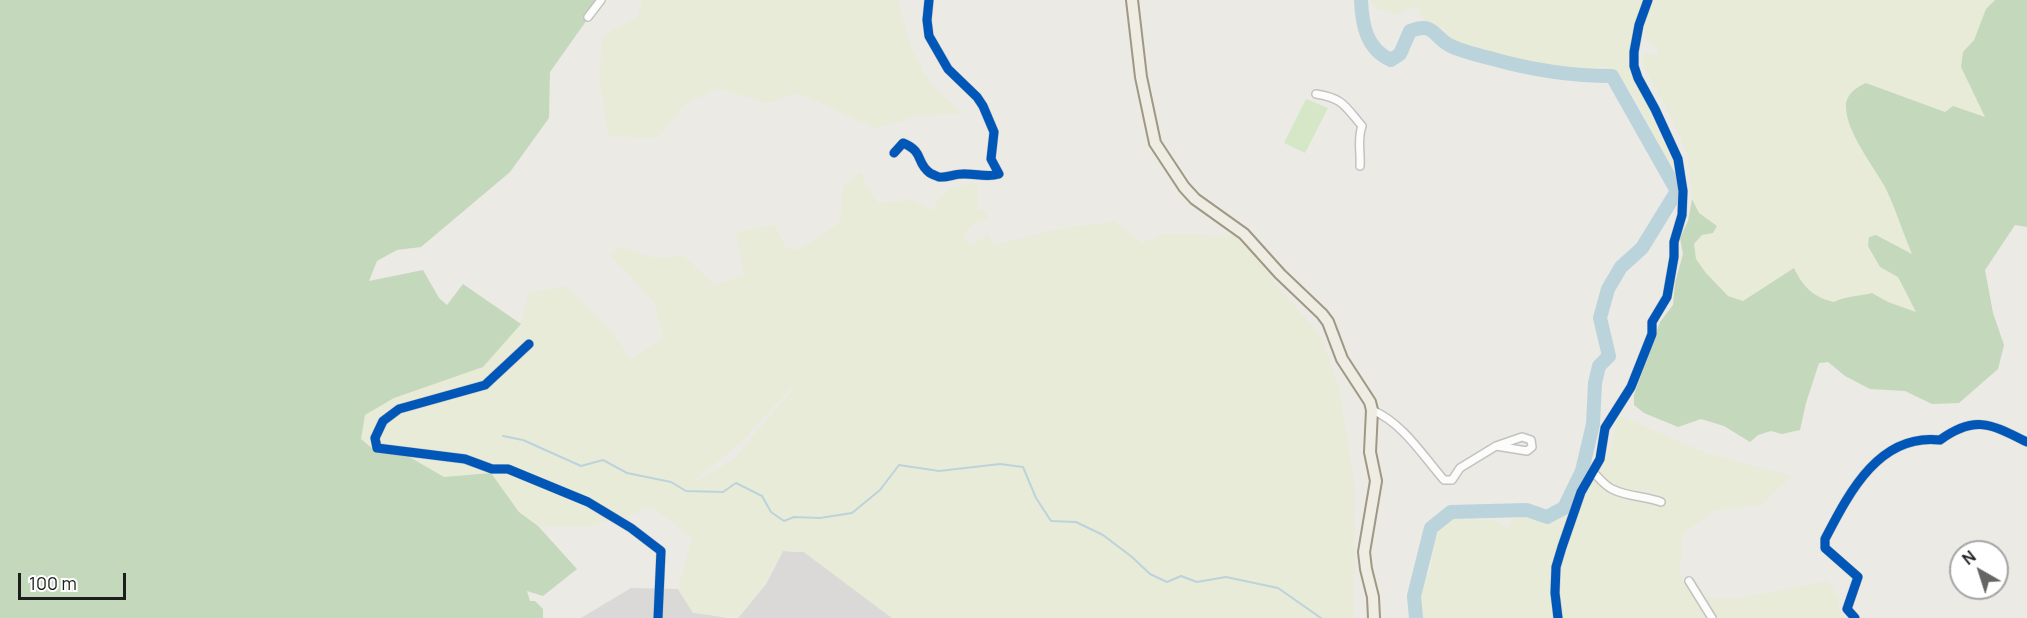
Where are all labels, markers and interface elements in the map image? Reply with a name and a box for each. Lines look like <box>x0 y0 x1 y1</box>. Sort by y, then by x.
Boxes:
north arrow <box>1949 540 2009 600</box>
text: N <box>1958 545 1980 570</box>
scale bar <box>21 561 129 599</box>
text: 100 m <box>29 571 77 595</box>

